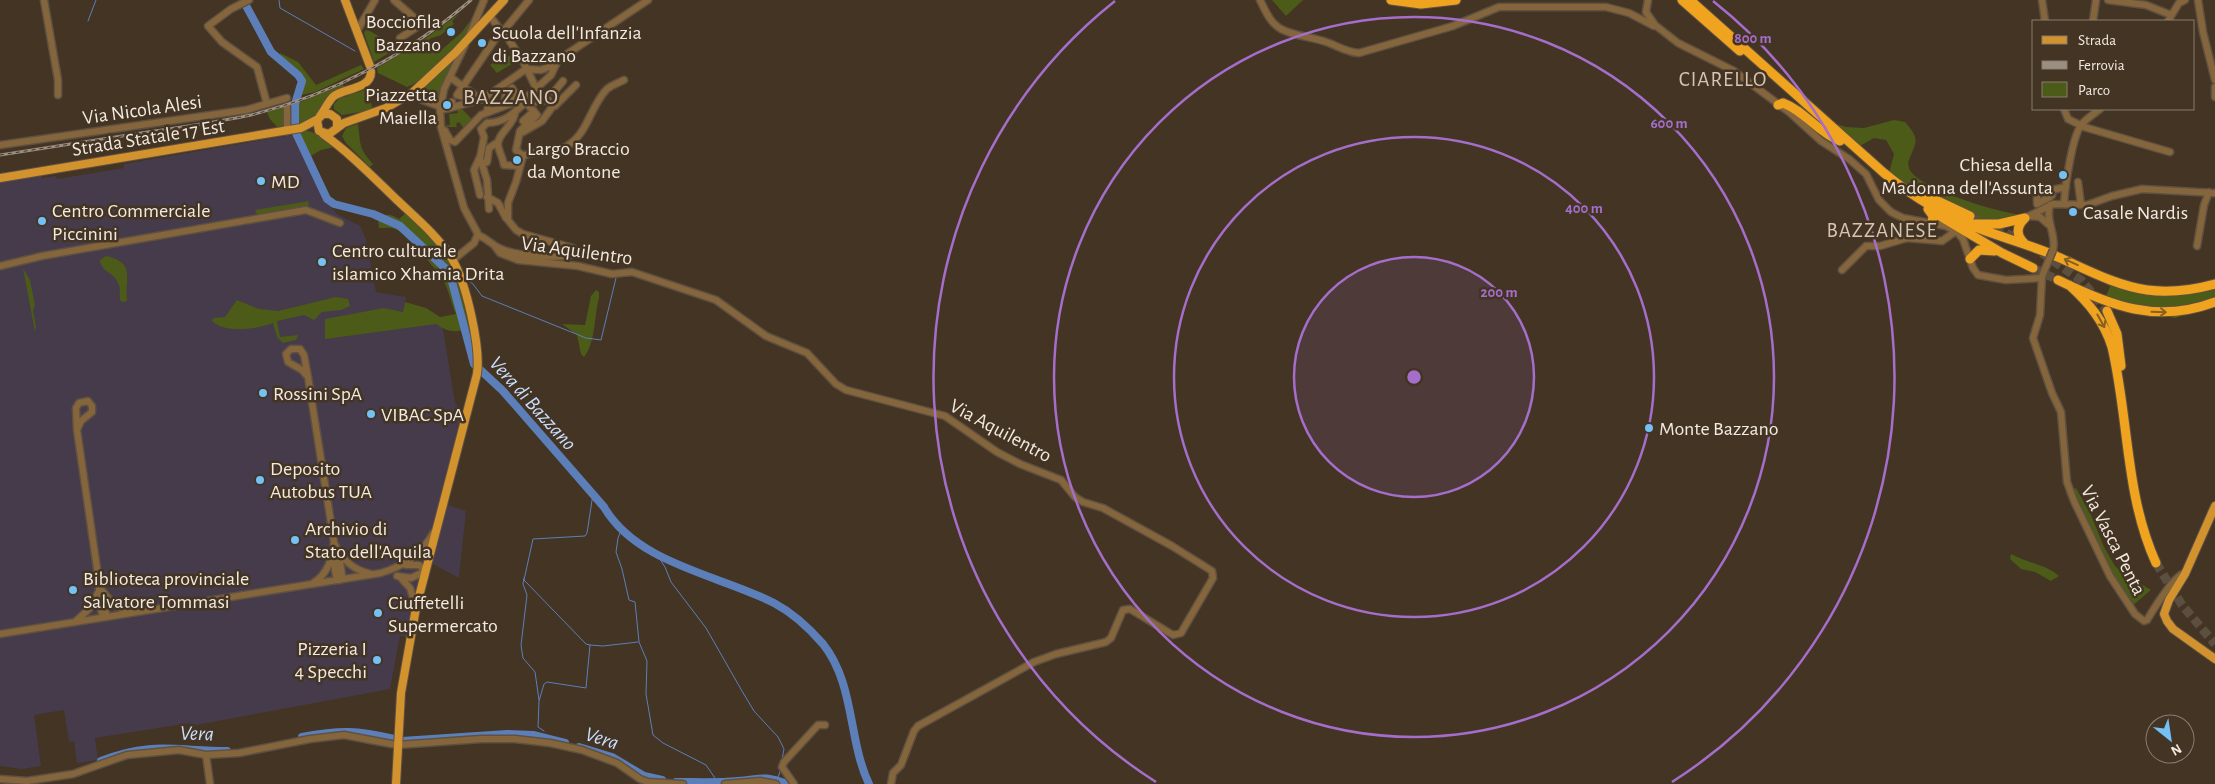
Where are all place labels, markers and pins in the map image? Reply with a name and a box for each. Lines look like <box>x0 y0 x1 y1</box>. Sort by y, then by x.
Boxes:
place label: Bocciofila Bazzano <box>366 12 441 55</box>
place label: Scuola dell'Infanzia di Bazzano <box>492 23 642 66</box>
marker: Bocciofila Bazzano <box>445 26 457 38</box>
marker: Scuola dell'Infanzia di Bazzano <box>476 37 488 49</box>
place label: Piazzetta Maiella <box>365 85 437 128</box>
marker: Piazzetta Maiella <box>441 99 453 111</box>
place label: Largo Braccio da Montone <box>527 139 630 182</box>
marker: Largo Braccio da Montone <box>511 154 523 166</box>
place label: Chiesa della Madonna dell'Assunta <box>1881 155 2053 198</box>
marker: Chiesa della Madonna dell'Assunta <box>2057 169 2069 181</box>
place label: MD <box>271 172 300 192</box>
marker: MD <box>255 175 267 187</box>
place label: Centro Commerciale Piccinini <box>52 201 211 244</box>
place label: Casale Nardis <box>2083 203 2188 223</box>
marker: Casale Nardis <box>2067 206 2079 218</box>
marker: Centro Commerciale Piccinini <box>36 215 48 227</box>
place label: Centro culturale islamico Xhamia Drita <box>332 241 504 284</box>
marker: Centro culturale islamico Xhamia Drita <box>316 256 328 268</box>
centre of rings <box>1405 368 1423 386</box>
place label: Rossini SpA <box>273 384 363 404</box>
marker: Rossini SpA <box>257 387 269 399</box>
place label: VIBAC SpA <box>381 405 465 425</box>
marker: VIBAC SpA <box>365 408 377 420</box>
place label: Monte Bazzano <box>1659 419 1779 439</box>
marker: Monte Bazzano <box>1643 422 1655 434</box>
place label: Deposito Autobus TUA <box>270 459 372 502</box>
marker: Deposito Autobus TUA <box>254 474 266 486</box>
place label: Archivio di Stato dell'Aquila <box>305 519 431 562</box>
marker: Archivio di Stato dell'Aquila <box>289 534 301 546</box>
place label: Biblioteca provinciale Salvatore Tommasi <box>83 569 249 612</box>
marker: Biblioteca provinciale Salvatore Tommasi <box>67 584 79 596</box>
place label: Ciuffetelli Supermercato <box>388 593 498 636</box>
marker: Ciuffetelli Supermercato <box>372 607 384 619</box>
place label: Pizzeria I 4 Specchi <box>295 639 367 682</box>
marker: Pizzeria I 4 Specchi <box>371 654 383 666</box>

